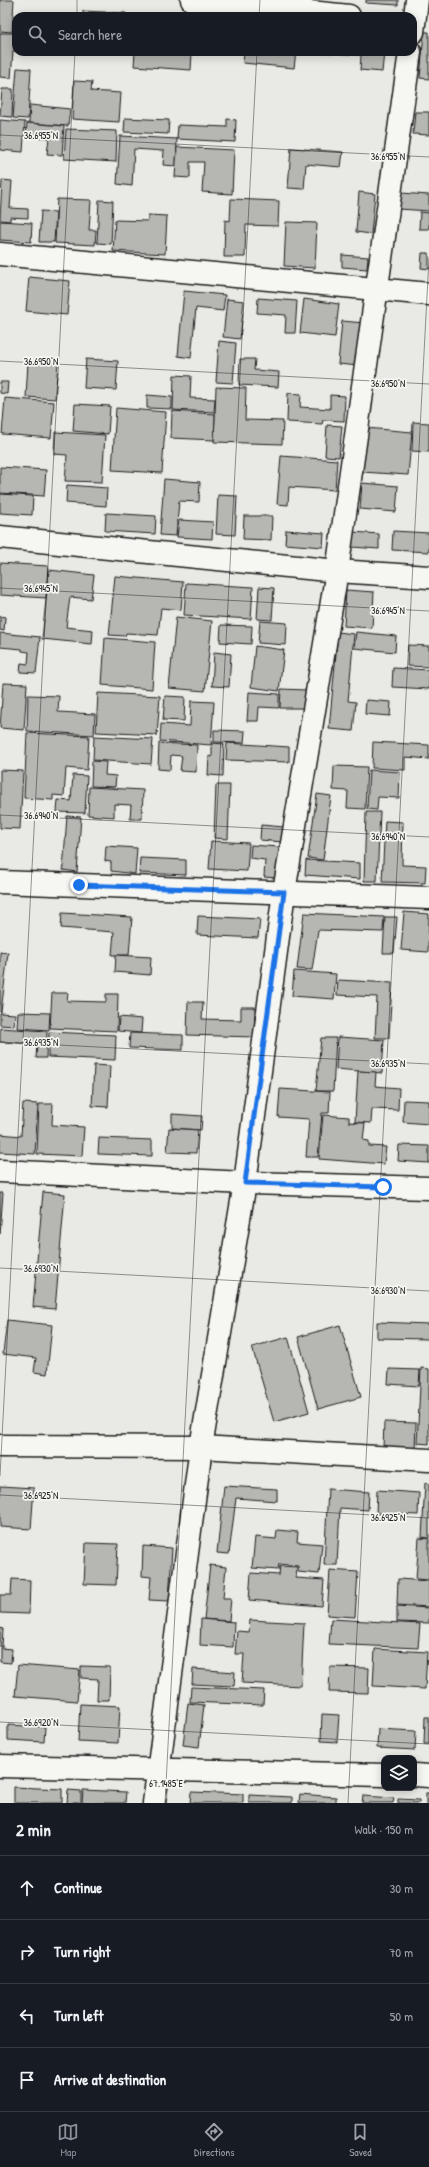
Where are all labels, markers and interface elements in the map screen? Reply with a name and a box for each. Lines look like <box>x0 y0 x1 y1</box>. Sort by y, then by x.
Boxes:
search box <box>12 12 417 56</box>
icon: search <box>26 23 48 45</box>
text: Search here <box>58 24 122 45</box>
text: 36.6955°N <box>24 129 58 142</box>
text: 36.6955°N <box>371 150 405 163</box>
text: 36.6950°N <box>24 355 58 368</box>
text: 36.6950°N <box>371 377 405 390</box>
text: 36.6945°N <box>24 582 58 595</box>
text: 36.6945°N <box>371 604 405 617</box>
text: 36.6940°N <box>24 809 58 822</box>
text: 36.6940°N <box>371 830 405 843</box>
route end <box>70 876 88 894</box>
text: 36.6935°N <box>24 1036 58 1049</box>
text: 36.6935°N <box>371 1057 405 1070</box>
route start <box>374 1178 392 1196</box>
text: 36.6930°N <box>24 1262 58 1275</box>
text: 36.6930°N <box>371 1284 405 1297</box>
text: 36.6925°N <box>24 1489 58 1502</box>
text: 36.6925°N <box>371 1511 405 1524</box>
text: 36.6920°N <box>23 1716 59 1729</box>
map controls <box>381 1755 417 1791</box>
button: layers <box>381 1755 417 1791</box>
text: 67.1485°E <box>149 1777 183 1790</box>
text: 2 min <box>16 1818 51 1841</box>
text: Walk · 150 m <box>355 1820 413 1838</box>
icon: ahead <box>16 1877 38 1899</box>
text: Continue <box>54 1877 102 1898</box>
text: 30 m <box>390 1879 413 1897</box>
icon: right <box>16 1941 38 1963</box>
text: Turn right <box>54 1941 110 1962</box>
text: 70 m <box>389 1943 413 1961</box>
icon: left <box>16 2005 38 2027</box>
text: Turn left <box>54 2005 104 2026</box>
text: 50 m <box>390 2007 413 2025</box>
icon: arrive <box>16 2069 38 2091</box>
text: Arrive at destination <box>54 2069 166 2090</box>
tab: Map <box>57 2121 79 2159</box>
tab: Directions <box>194 2121 235 2159</box>
tab: Saved <box>349 2121 372 2159</box>

